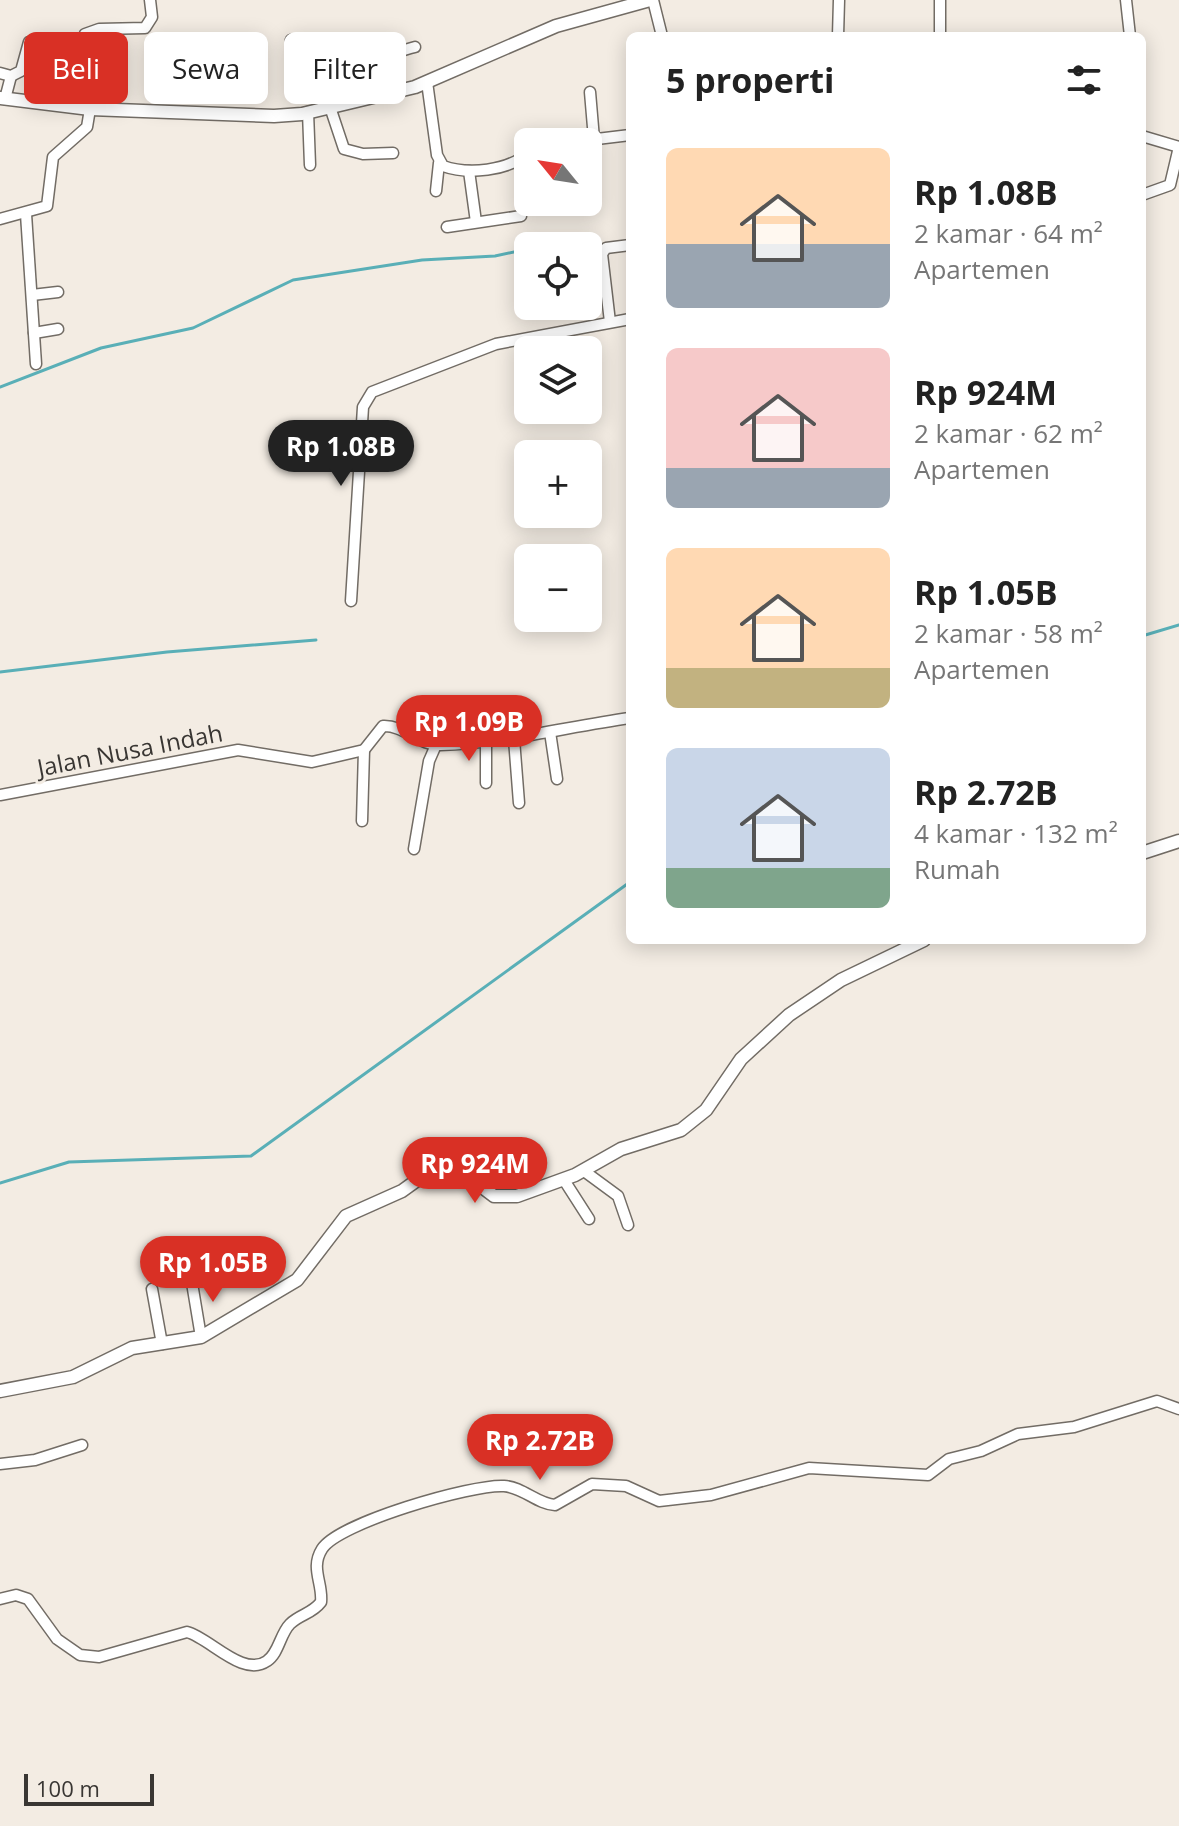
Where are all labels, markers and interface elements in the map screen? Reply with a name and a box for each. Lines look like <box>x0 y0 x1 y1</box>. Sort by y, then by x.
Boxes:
chip: Beli <box>24 32 128 104</box>
chip: Sewa <box>144 32 268 104</box>
chip: Filter <box>284 32 406 104</box>
text: 5 properti <box>666 57 834 103</box>
icon: filters <box>1062 58 1106 102</box>
north arrow <box>514 128 602 216</box>
map controls <box>514 128 602 632</box>
text: Rp 1.08B <box>914 169 1058 215</box>
icon: home <box>730 180 826 276</box>
text: 2 kamar · 64 m² <box>914 215 1103 251</box>
button: locate <box>514 232 602 320</box>
text: Apartemen <box>914 251 1050 287</box>
button: layers <box>514 336 602 424</box>
text: Rp 924M <box>914 369 1057 415</box>
icon: home <box>730 380 826 476</box>
text: 2 kamar · 62 m² <box>914 415 1103 451</box>
pin: Rp 1.08B <box>258 420 424 488</box>
text: Rp 1.08B <box>286 428 396 464</box>
button: + <box>514 440 602 528</box>
text: Apartemen <box>914 451 1050 487</box>
button: − <box>514 544 602 632</box>
text: Rp 1.05B <box>914 569 1058 615</box>
icon: home <box>730 580 826 676</box>
text: 2 kamar · 58 m² <box>914 615 1103 651</box>
text: Apartemen <box>914 651 1050 687</box>
pin: Rp 1.09B <box>386 695 552 763</box>
text: Rp 1.09B <box>414 703 524 739</box>
street label: Jalan Nusa Indah <box>32 715 225 784</box>
text: Rp 2.72B <box>914 769 1058 815</box>
icon: home <box>730 780 826 876</box>
text: 4 kamar · 132 m² <box>914 815 1118 851</box>
text: Rumah <box>914 851 1000 887</box>
pin: Rp 924M <box>401 1137 549 1205</box>
text: Rp 924M <box>420 1145 530 1181</box>
pin: Rp 1.05B <box>130 1236 296 1304</box>
text: Rp 1.05B <box>158 1244 268 1280</box>
pin: Rp 2.72B <box>457 1414 623 1482</box>
text: Rp 2.72B <box>485 1422 595 1458</box>
scale bar <box>24 1770 154 1806</box>
text: 100 m <box>36 1773 100 1803</box>

